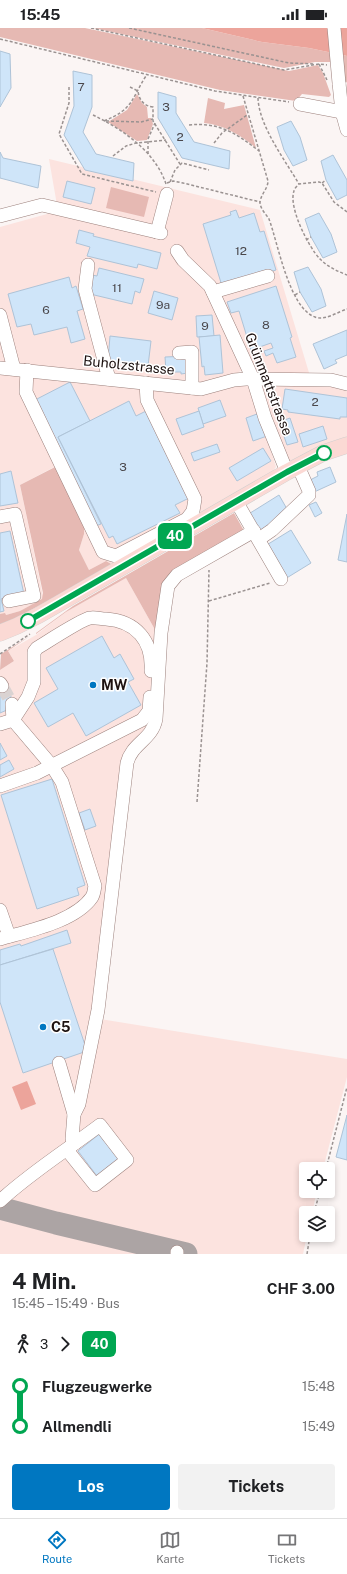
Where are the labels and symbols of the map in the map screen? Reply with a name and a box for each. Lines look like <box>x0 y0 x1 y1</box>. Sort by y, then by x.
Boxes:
house number: 7 <box>77 80 85 94</box>
house number: 3 <box>162 100 170 114</box>
house number: 2 <box>176 130 184 144</box>
house number: 12 <box>235 244 247 258</box>
house number: 11 <box>112 281 122 295</box>
house number: 9a <box>156 298 170 312</box>
house number: 6 <box>42 303 50 317</box>
house number: 8 <box>262 318 270 332</box>
house number: 9 <box>201 319 209 333</box>
street label: Grünmattstrasse <box>242 330 296 438</box>
street label: Buholzstrasse <box>82 352 176 378</box>
house number: 2 <box>311 395 319 409</box>
unlabelled marker <box>316 445 332 461</box>
house number: 3 <box>119 460 127 474</box>
line badge: 40 <box>157 523 193 549</box>
unlabelled marker <box>20 613 36 629</box>
place label: MW <box>101 677 128 693</box>
marker: MW <box>88 680 98 690</box>
place label: C5 <box>51 1019 71 1035</box>
marker: C5 <box>38 1022 48 1032</box>

